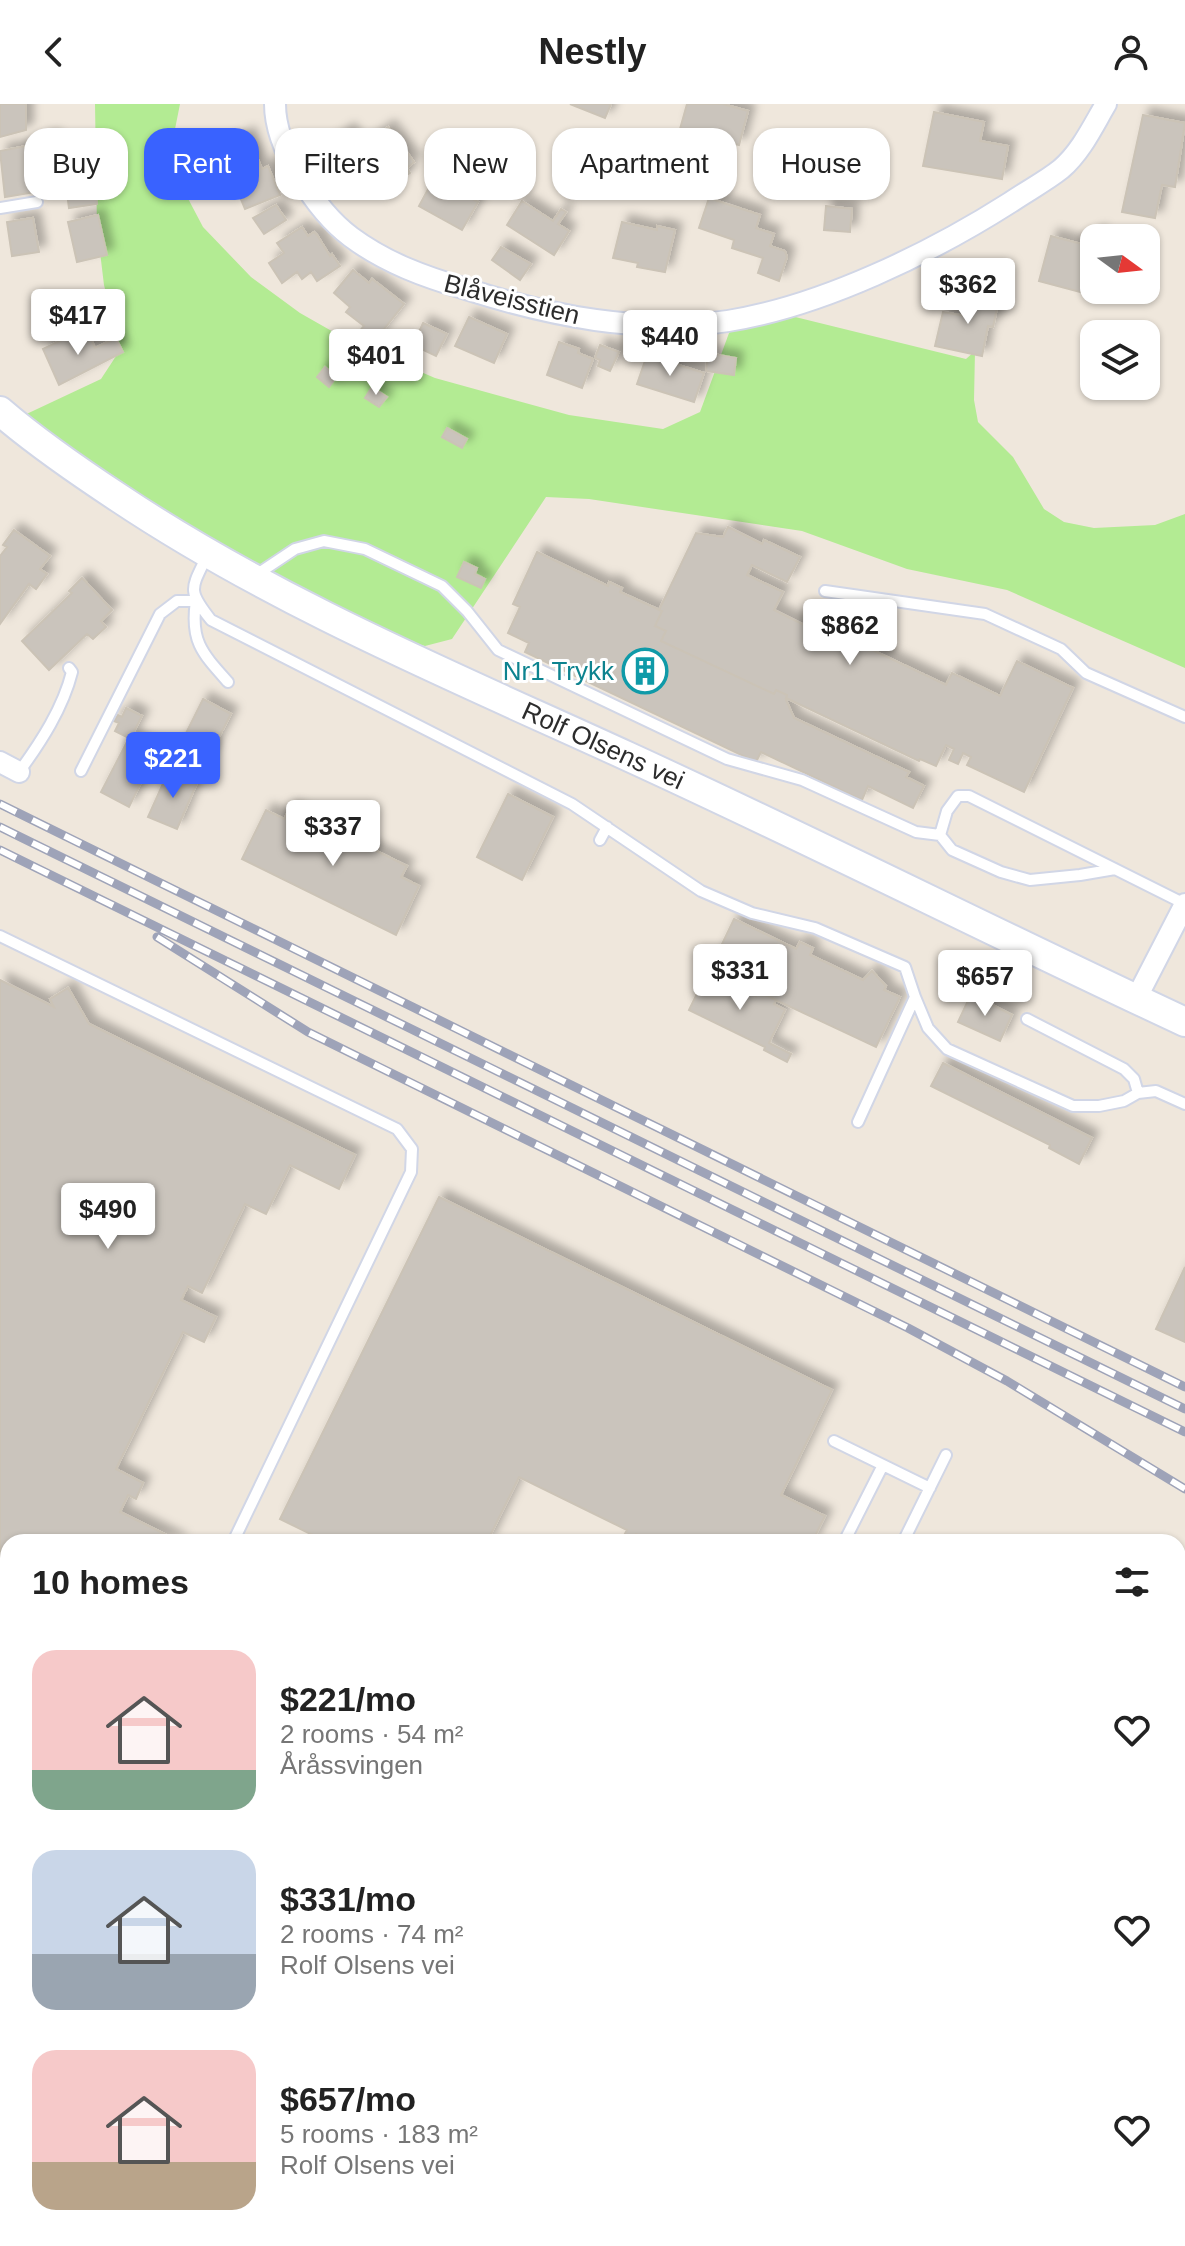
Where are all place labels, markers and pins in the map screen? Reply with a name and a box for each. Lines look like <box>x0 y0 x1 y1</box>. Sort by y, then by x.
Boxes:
pin: $362 <box>921 258 1015 326</box>
pin: $417 <box>31 289 125 357</box>
pin: $440 <box>623 310 717 378</box>
pin: $401 <box>329 329 423 397</box>
pin: $862 <box>803 599 897 667</box>
building icon: Nr1 Trykk <box>621 647 669 695</box>
place label: Nr1 Trykk <box>503 656 615 686</box>
pin: $221 <box>126 732 220 800</box>
pin: $337 <box>286 800 380 868</box>
pin: $331 <box>693 944 787 1012</box>
pin: $657 <box>938 950 1032 1018</box>
pin: $490 <box>61 1183 155 1251</box>

